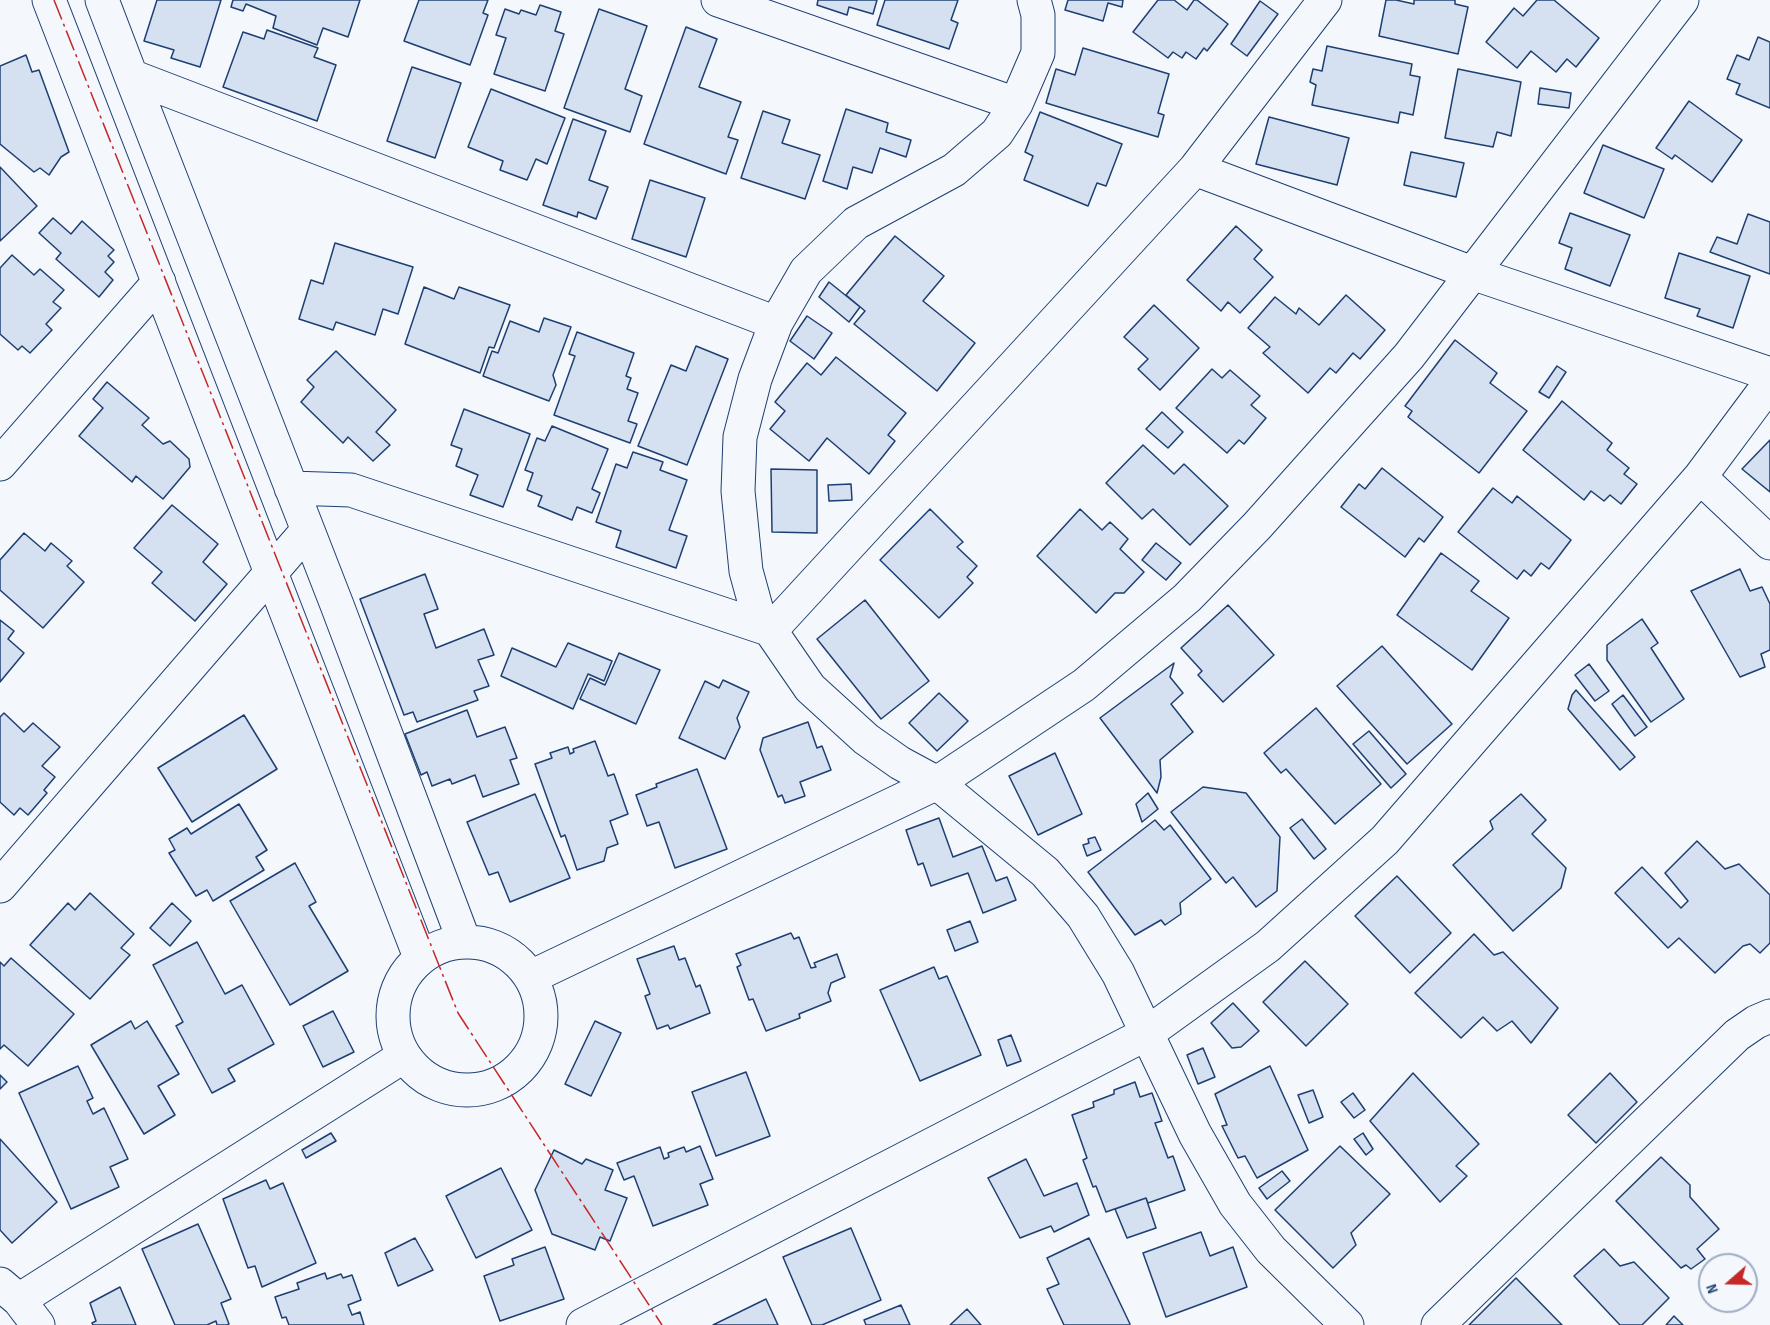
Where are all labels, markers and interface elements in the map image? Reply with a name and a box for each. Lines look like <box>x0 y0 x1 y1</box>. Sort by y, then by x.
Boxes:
north arrow <box>1698 1253 1758 1313</box>
text: N <box>1702 1281 1723 1296</box>

